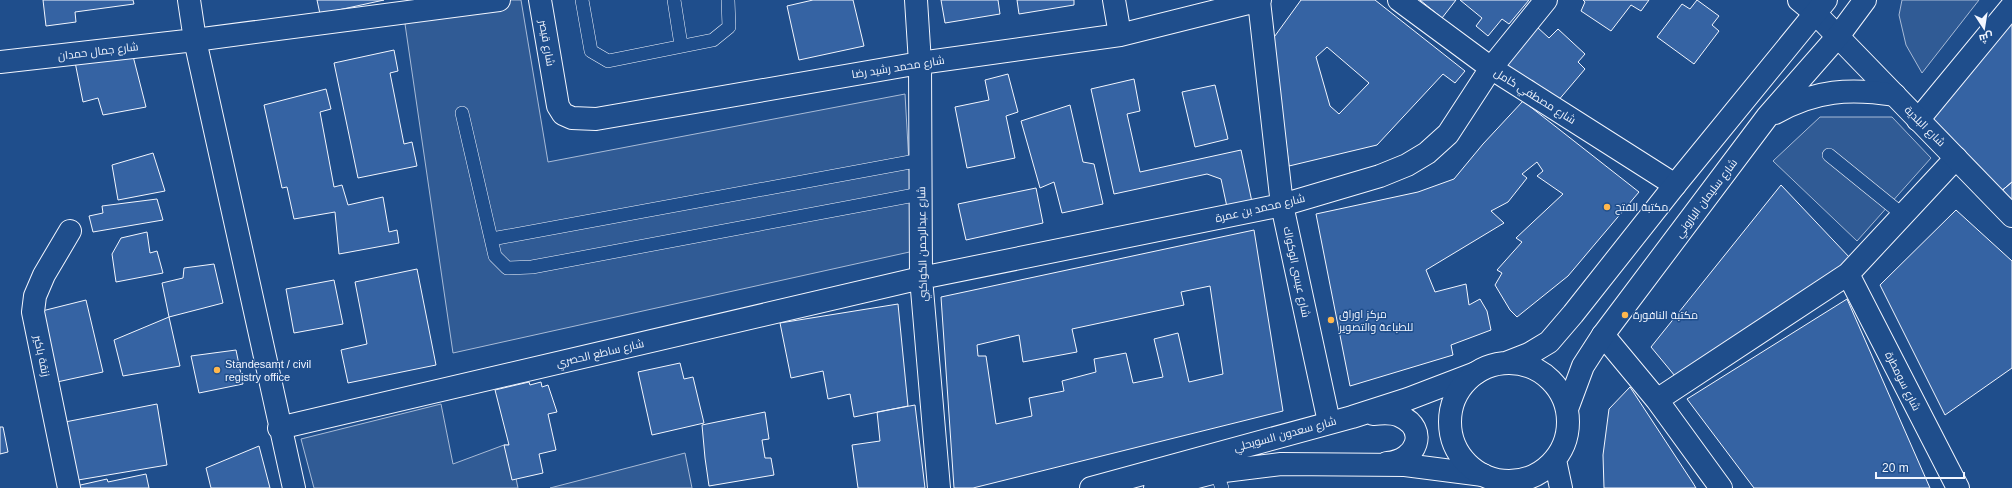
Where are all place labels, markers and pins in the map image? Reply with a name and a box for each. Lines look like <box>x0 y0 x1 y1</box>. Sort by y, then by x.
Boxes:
place label: مكتبة الفتح <box>1615 201 1668 215</box>
marker: مكتبة الفتح <box>1602 202 1612 212</box>
place label: مركز اوراق للطباعة والتصوير <box>1338 308 1413 334</box>
place label: مكتبة النافورة <box>1633 309 1698 322</box>
marker: مكتبة النافورة <box>1620 310 1630 320</box>
marker: مركز اوراق للطباعة والتصوير <box>1326 315 1336 325</box>
place label: Standesamt / civil registry office <box>225 358 311 383</box>
marker: Standesamt / civil registry office <box>212 365 222 375</box>

